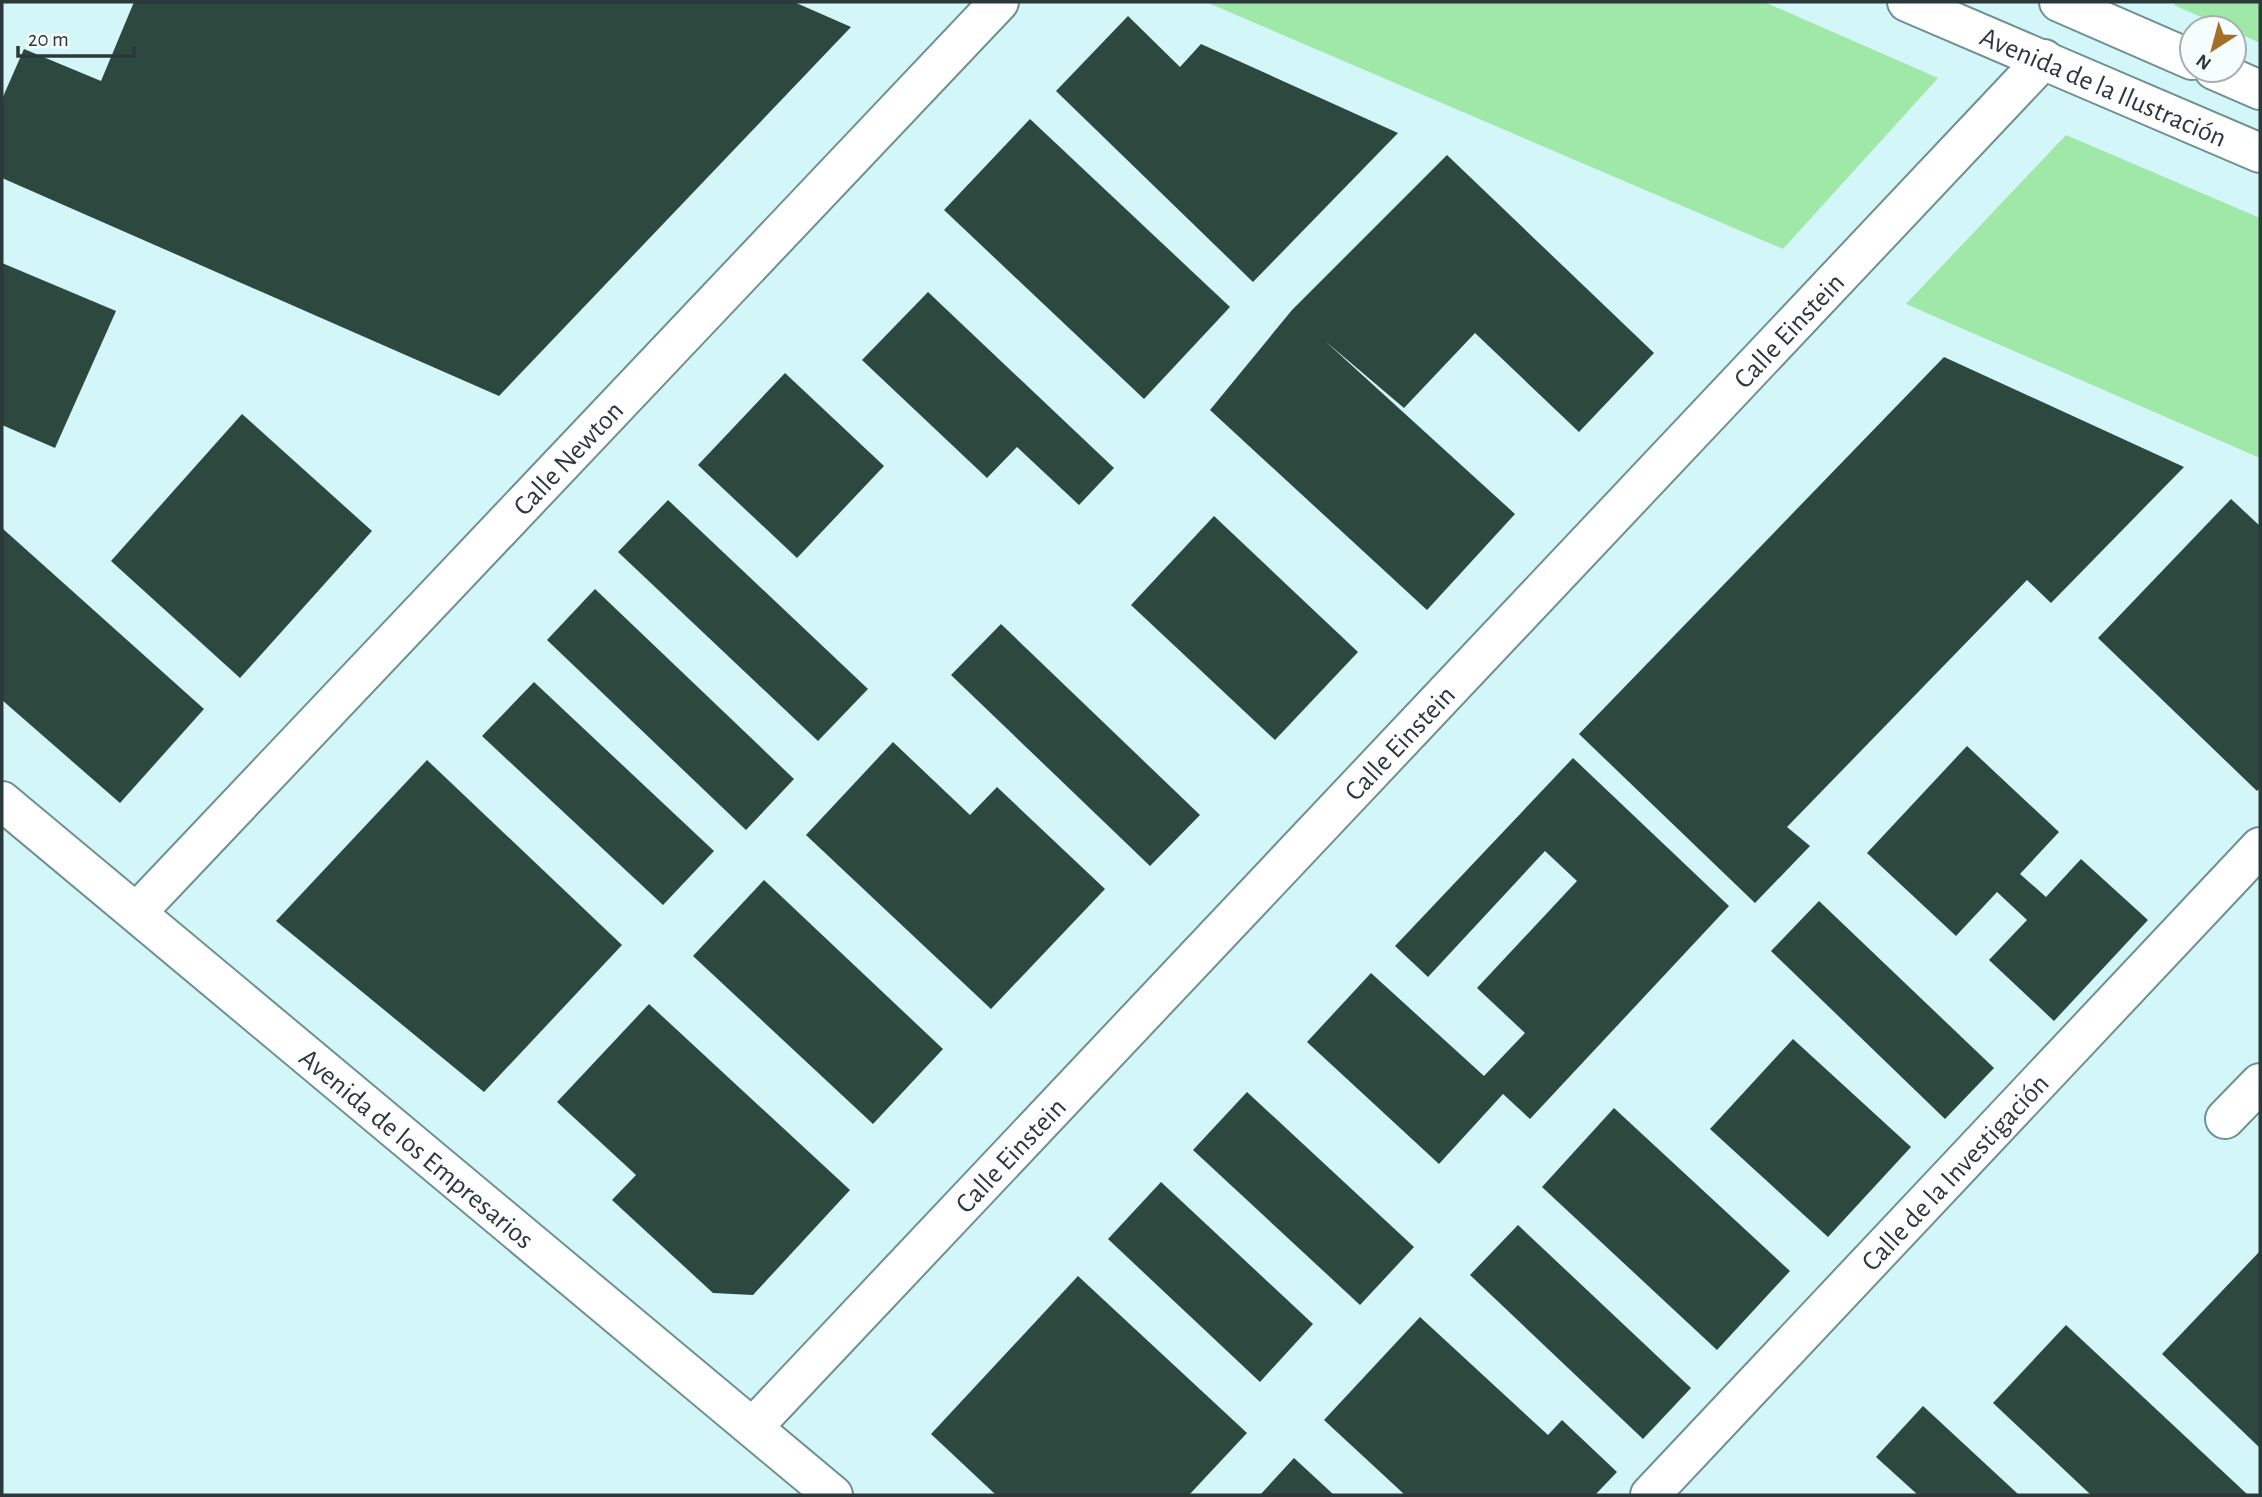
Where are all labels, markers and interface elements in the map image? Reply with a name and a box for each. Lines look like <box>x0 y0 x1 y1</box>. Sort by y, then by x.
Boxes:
scale bar <box>18 14 133 58</box>
north arrow <box>2178 14 2248 84</box>
street label: Avenida de la Ilustración <box>1976 23 2230 153</box>
text: 20 m <box>28 29 69 50</box>
text: N <box>2193 50 2215 73</box>
street label: Calle Einstein <box>1729 268 1850 394</box>
street label: Calle Newton <box>509 396 629 521</box>
street label: Calle Einstein <box>1340 681 1461 807</box>
street label: Avenida de los Empresarios <box>294 1044 538 1255</box>
street label: Calle de la Investigación <box>1857 1069 2055 1277</box>
street label: Calle Einstein <box>951 1093 1072 1219</box>

